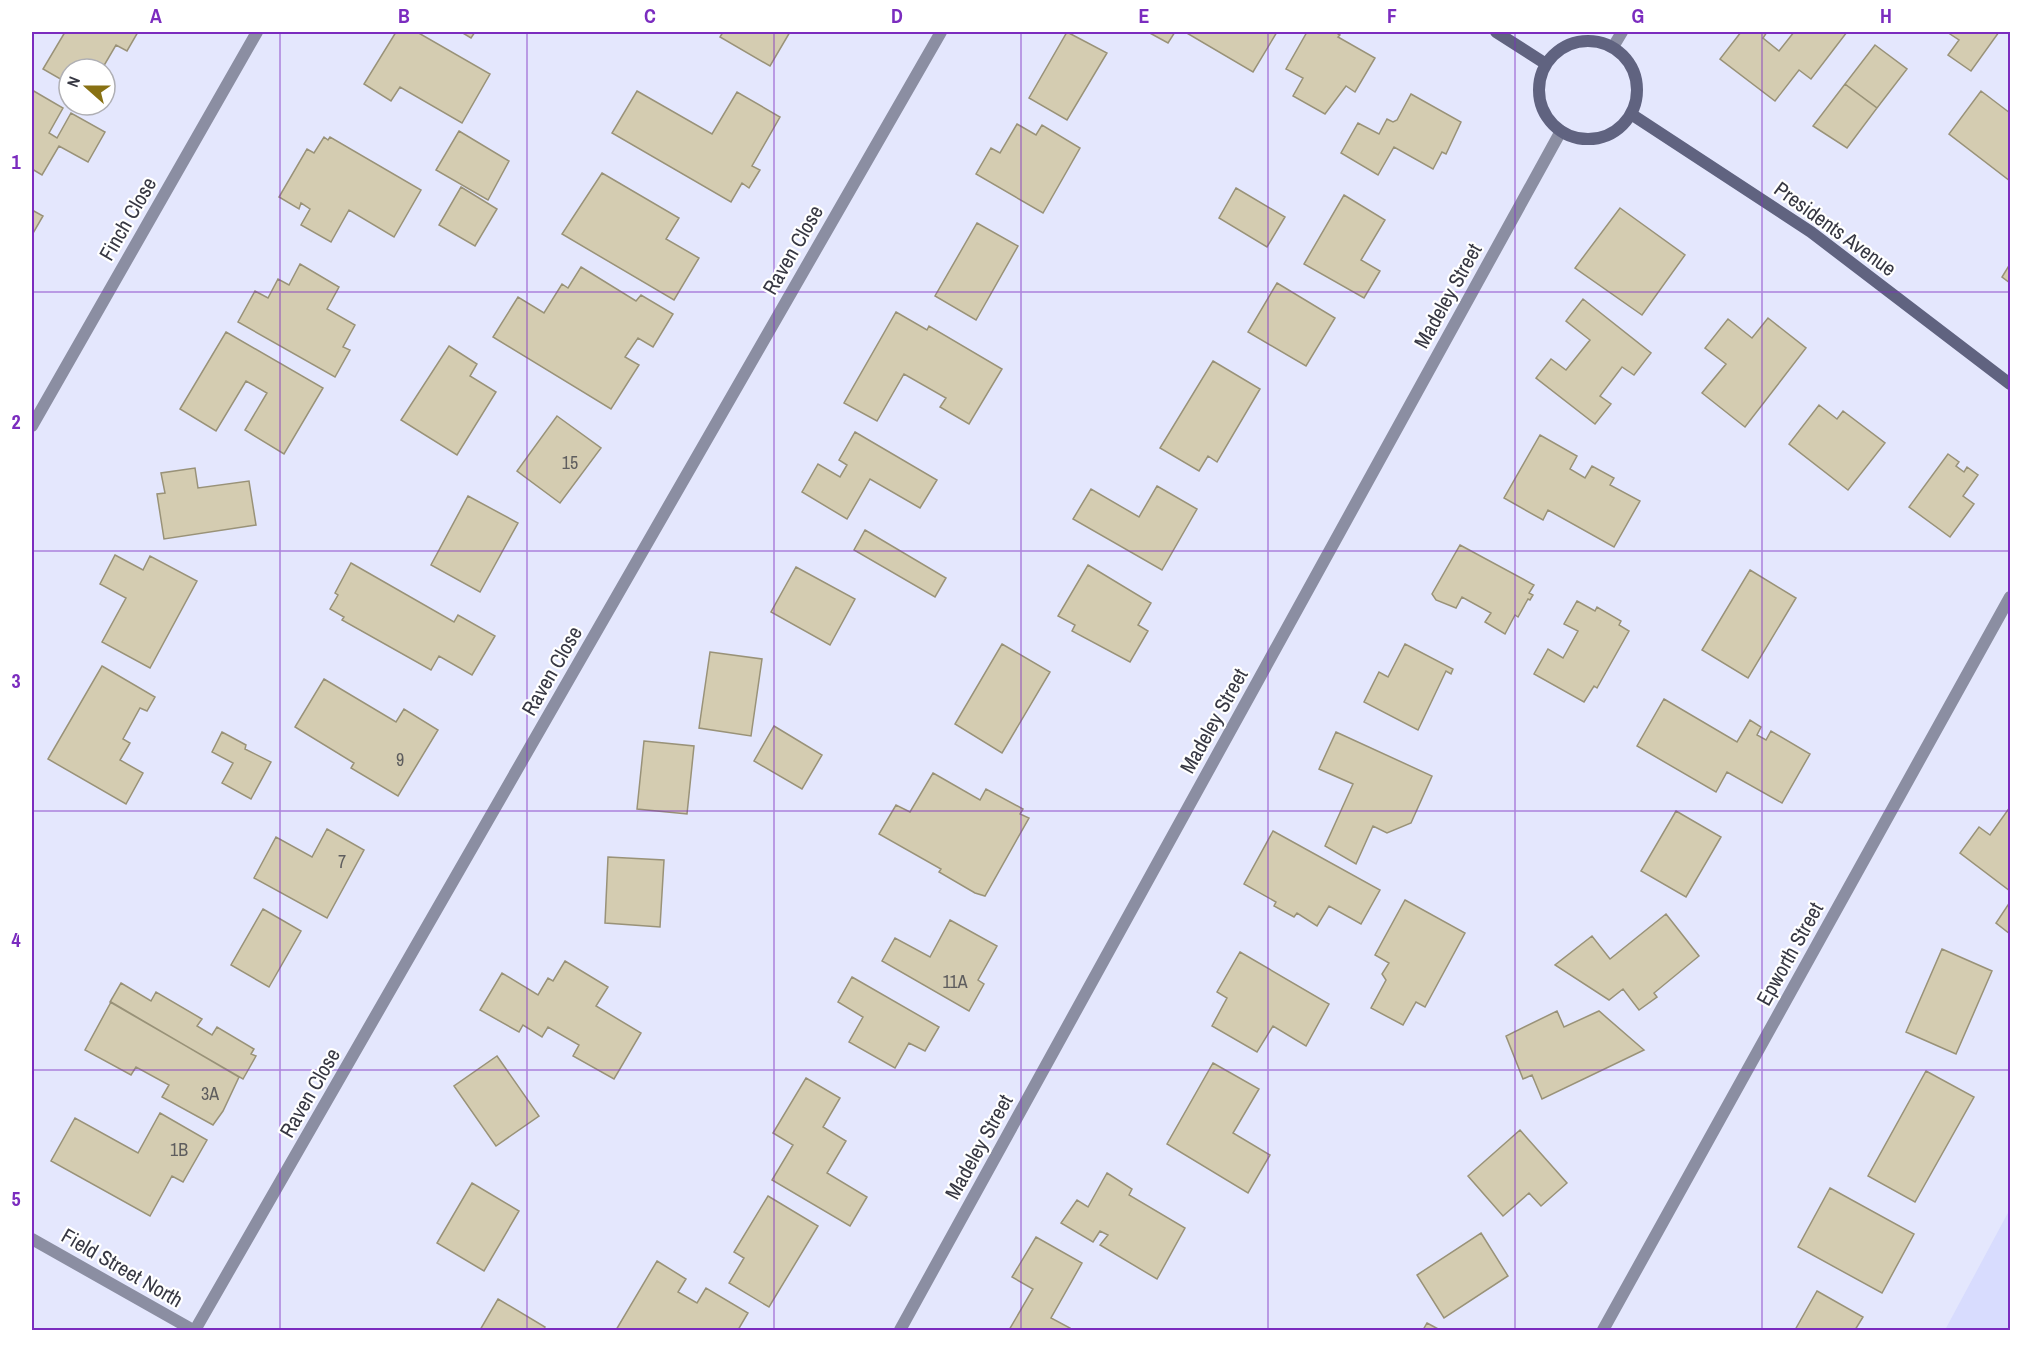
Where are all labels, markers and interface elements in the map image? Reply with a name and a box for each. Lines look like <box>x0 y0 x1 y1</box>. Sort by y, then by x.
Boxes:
text: A <box>150 2 162 29</box>
text: B <box>398 2 410 29</box>
text: C <box>644 2 656 29</box>
text: D <box>891 2 903 29</box>
text: E <box>1139 2 1150 29</box>
text: F <box>1387 2 1397 29</box>
text: G <box>1632 2 1644 29</box>
text: H <box>1880 2 1892 29</box>
north arrow <box>57 57 117 117</box>
text: N <box>61 73 85 90</box>
text: 1 <box>11 148 21 175</box>
street label: Finch Close <box>92 172 163 266</box>
street label: Presidents Avenue <box>1768 174 1902 283</box>
street label: Raven Close <box>755 200 830 300</box>
street label: Madeley Street <box>1407 238 1488 353</box>
text: 2 <box>11 408 21 435</box>
house number: 15 <box>562 450 578 475</box>
street label: Raven Close <box>514 621 589 721</box>
street label: Madeley Street <box>1173 663 1254 778</box>
text: 3 <box>11 667 21 694</box>
house number: 9 <box>396 747 404 772</box>
house number: 7 <box>338 849 346 874</box>
street label: Epworth Street <box>1749 897 1830 1011</box>
text: 4 <box>11 926 21 953</box>
house number: 11A <box>942 969 968 994</box>
street label: Raven Close <box>272 1043 347 1143</box>
house number: 3A <box>201 1081 219 1106</box>
street label: Madeley Street <box>938 1089 1019 1204</box>
house number: 1B <box>170 1137 188 1162</box>
text: 5 <box>11 1185 21 1212</box>
street label: Field Street North <box>56 1221 188 1314</box>

